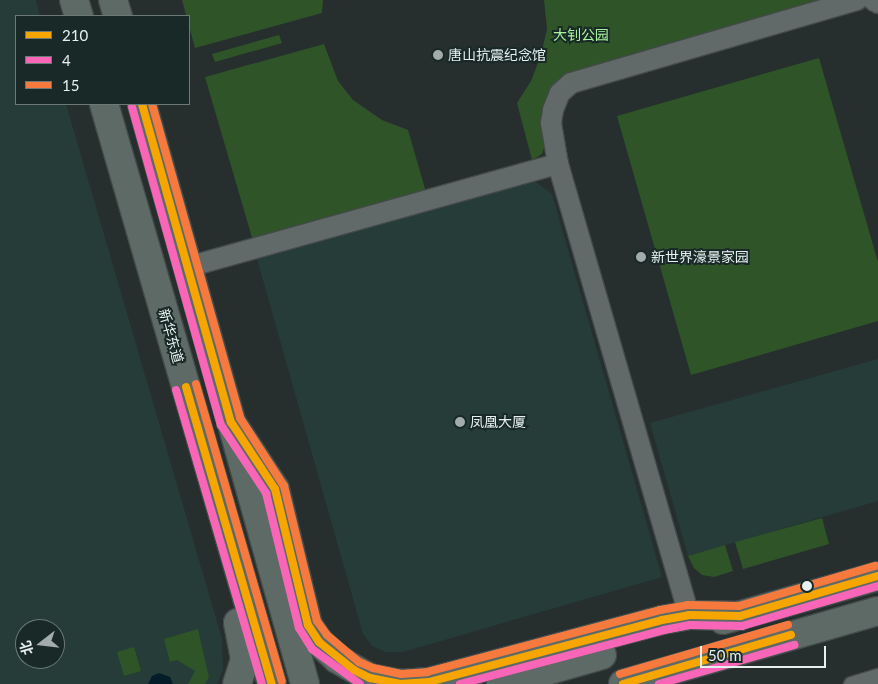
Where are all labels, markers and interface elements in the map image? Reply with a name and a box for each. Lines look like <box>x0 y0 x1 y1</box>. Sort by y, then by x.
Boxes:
legend <box>15 15 190 105</box>
text: 210 <box>62 26 88 44</box>
park label: 大钊公园 <box>553 27 609 43</box>
place label: 唐山抗震纪念馆 <box>448 47 546 63</box>
marker: 唐山抗震纪念馆 <box>432 49 444 61</box>
text: 4 <box>62 51 71 69</box>
text: 15 <box>62 76 79 94</box>
place label: 新世界濠景家园 <box>651 249 749 265</box>
marker: 新世界濠景家园 <box>635 251 647 263</box>
street label: 新华东道 <box>155 307 187 365</box>
place label: 凤凰大厦 <box>470 414 526 430</box>
marker: 凤凰大厦 <box>454 416 466 428</box>
unlabelled marker <box>802 581 812 591</box>
north arrow <box>15 619 65 669</box>
scale bar <box>703 636 829 668</box>
text: 北 <box>16 639 36 657</box>
text: 50 m <box>708 646 742 664</box>

